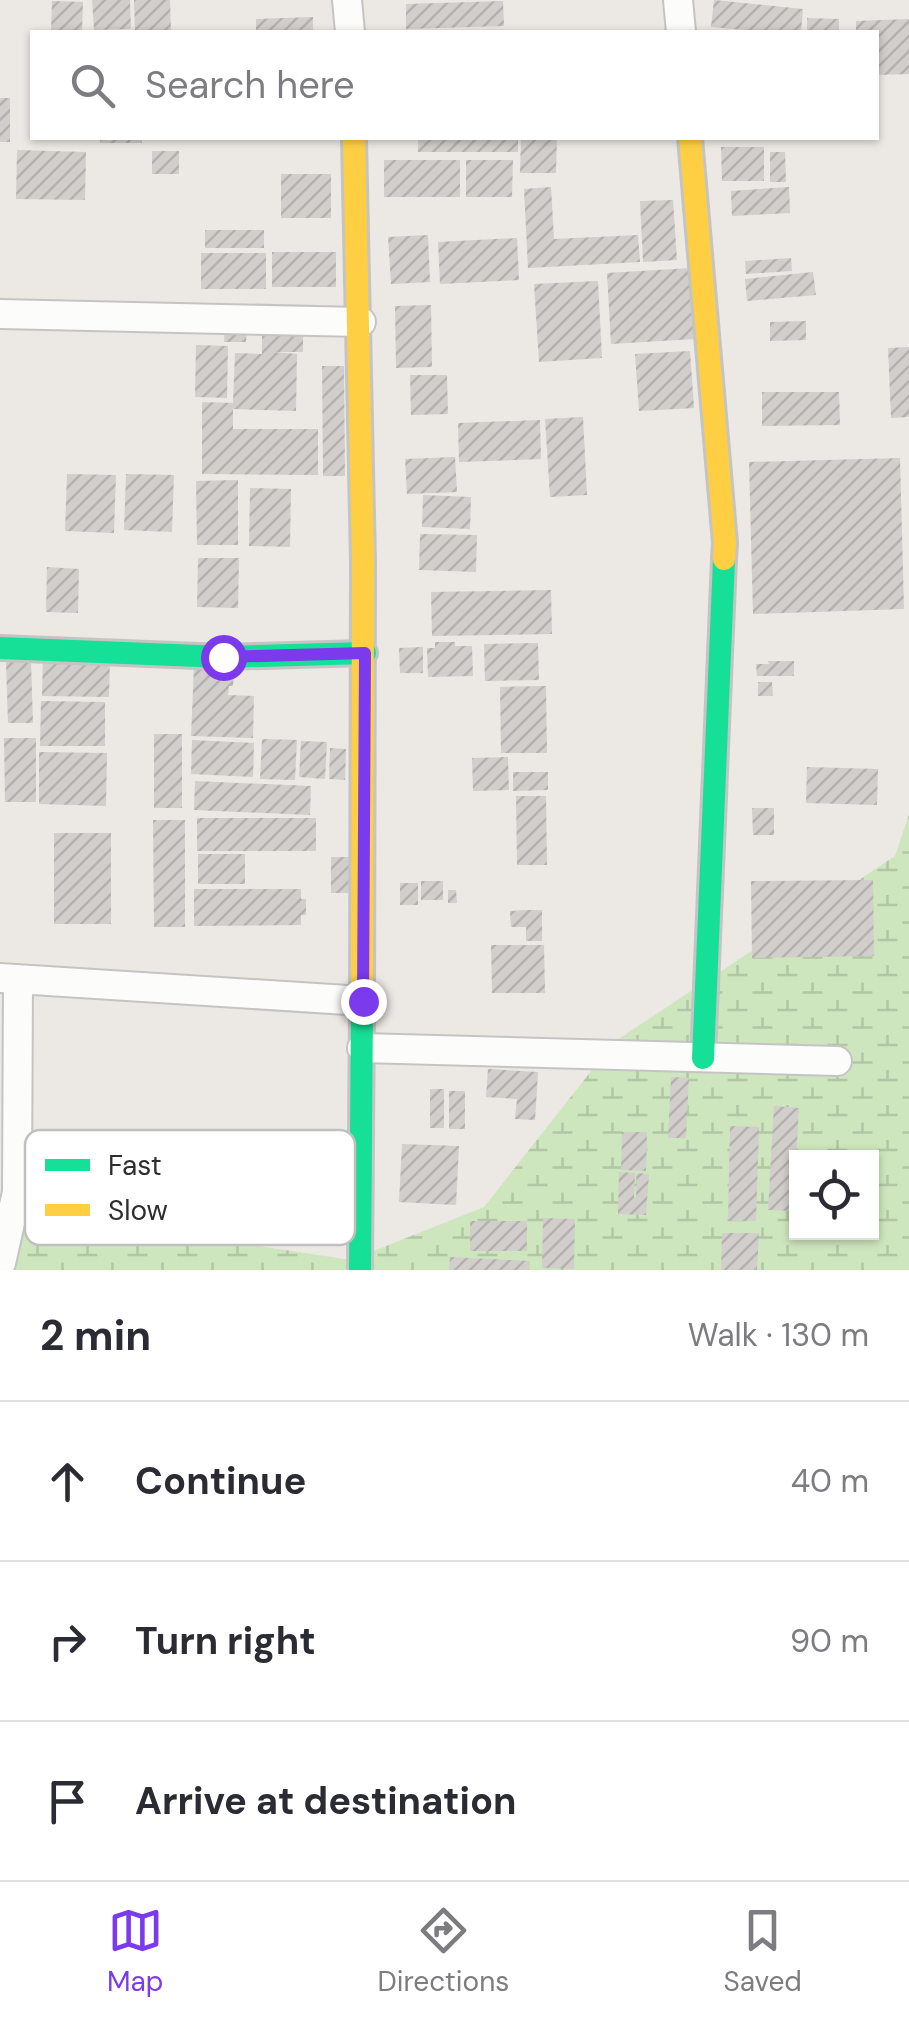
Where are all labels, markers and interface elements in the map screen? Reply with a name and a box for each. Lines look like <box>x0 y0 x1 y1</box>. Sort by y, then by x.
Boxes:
search box <box>30 30 879 140</box>
icon: search <box>65 58 120 113</box>
text: Search here <box>145 60 355 110</box>
route start <box>201 635 247 681</box>
route end <box>341 979 387 1025</box>
legend <box>25 1130 355 1245</box>
text: Fast <box>108 1147 162 1184</box>
map controls <box>789 1150 879 1240</box>
button: locate <box>789 1150 879 1240</box>
text: Slow <box>108 1192 168 1229</box>
text: 2 min <box>40 1308 151 1363</box>
text: Walk · 130 m <box>688 1314 869 1356</box>
icon: ahead <box>40 1454 95 1509</box>
text: Continue <box>135 1456 306 1506</box>
text: 40 m <box>791 1460 869 1502</box>
icon: right <box>40 1614 95 1669</box>
text: Turn right <box>135 1616 316 1666</box>
text: 90 m <box>790 1620 869 1662</box>
icon: arrive <box>40 1774 95 1829</box>
text: Arrive at destination <box>135 1776 517 1826</box>
tab: Map <box>107 1903 163 2000</box>
tab: Directions <box>378 1903 509 2000</box>
tab: Saved <box>723 1903 802 2000</box>

